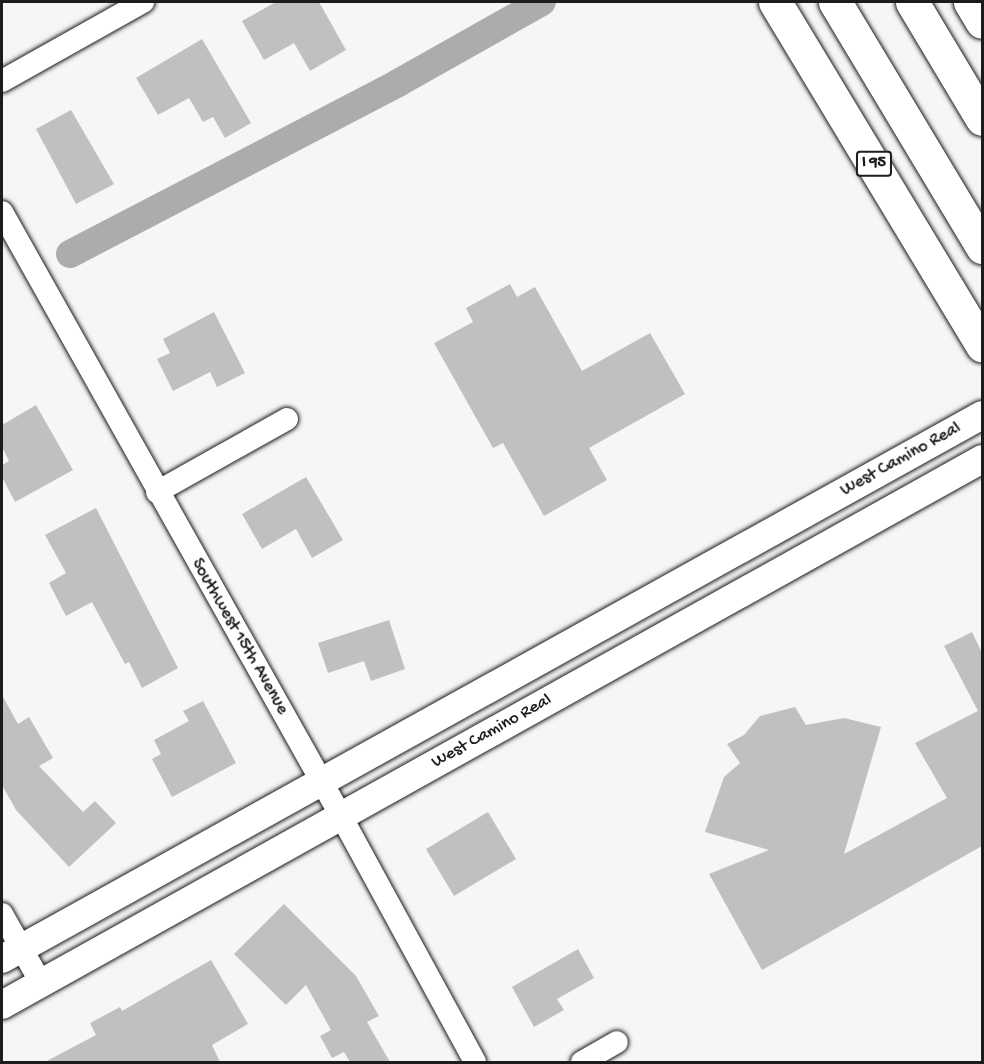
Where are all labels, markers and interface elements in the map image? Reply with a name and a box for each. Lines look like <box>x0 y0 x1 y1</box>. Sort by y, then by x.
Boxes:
road number: I 95 <box>854 151 894 177</box>
street label: West Camino Real <box>837 418 965 502</box>
street label: Southwest 15th Avenue <box>185 555 293 719</box>
street label: West Camino Real <box>428 690 556 774</box>

